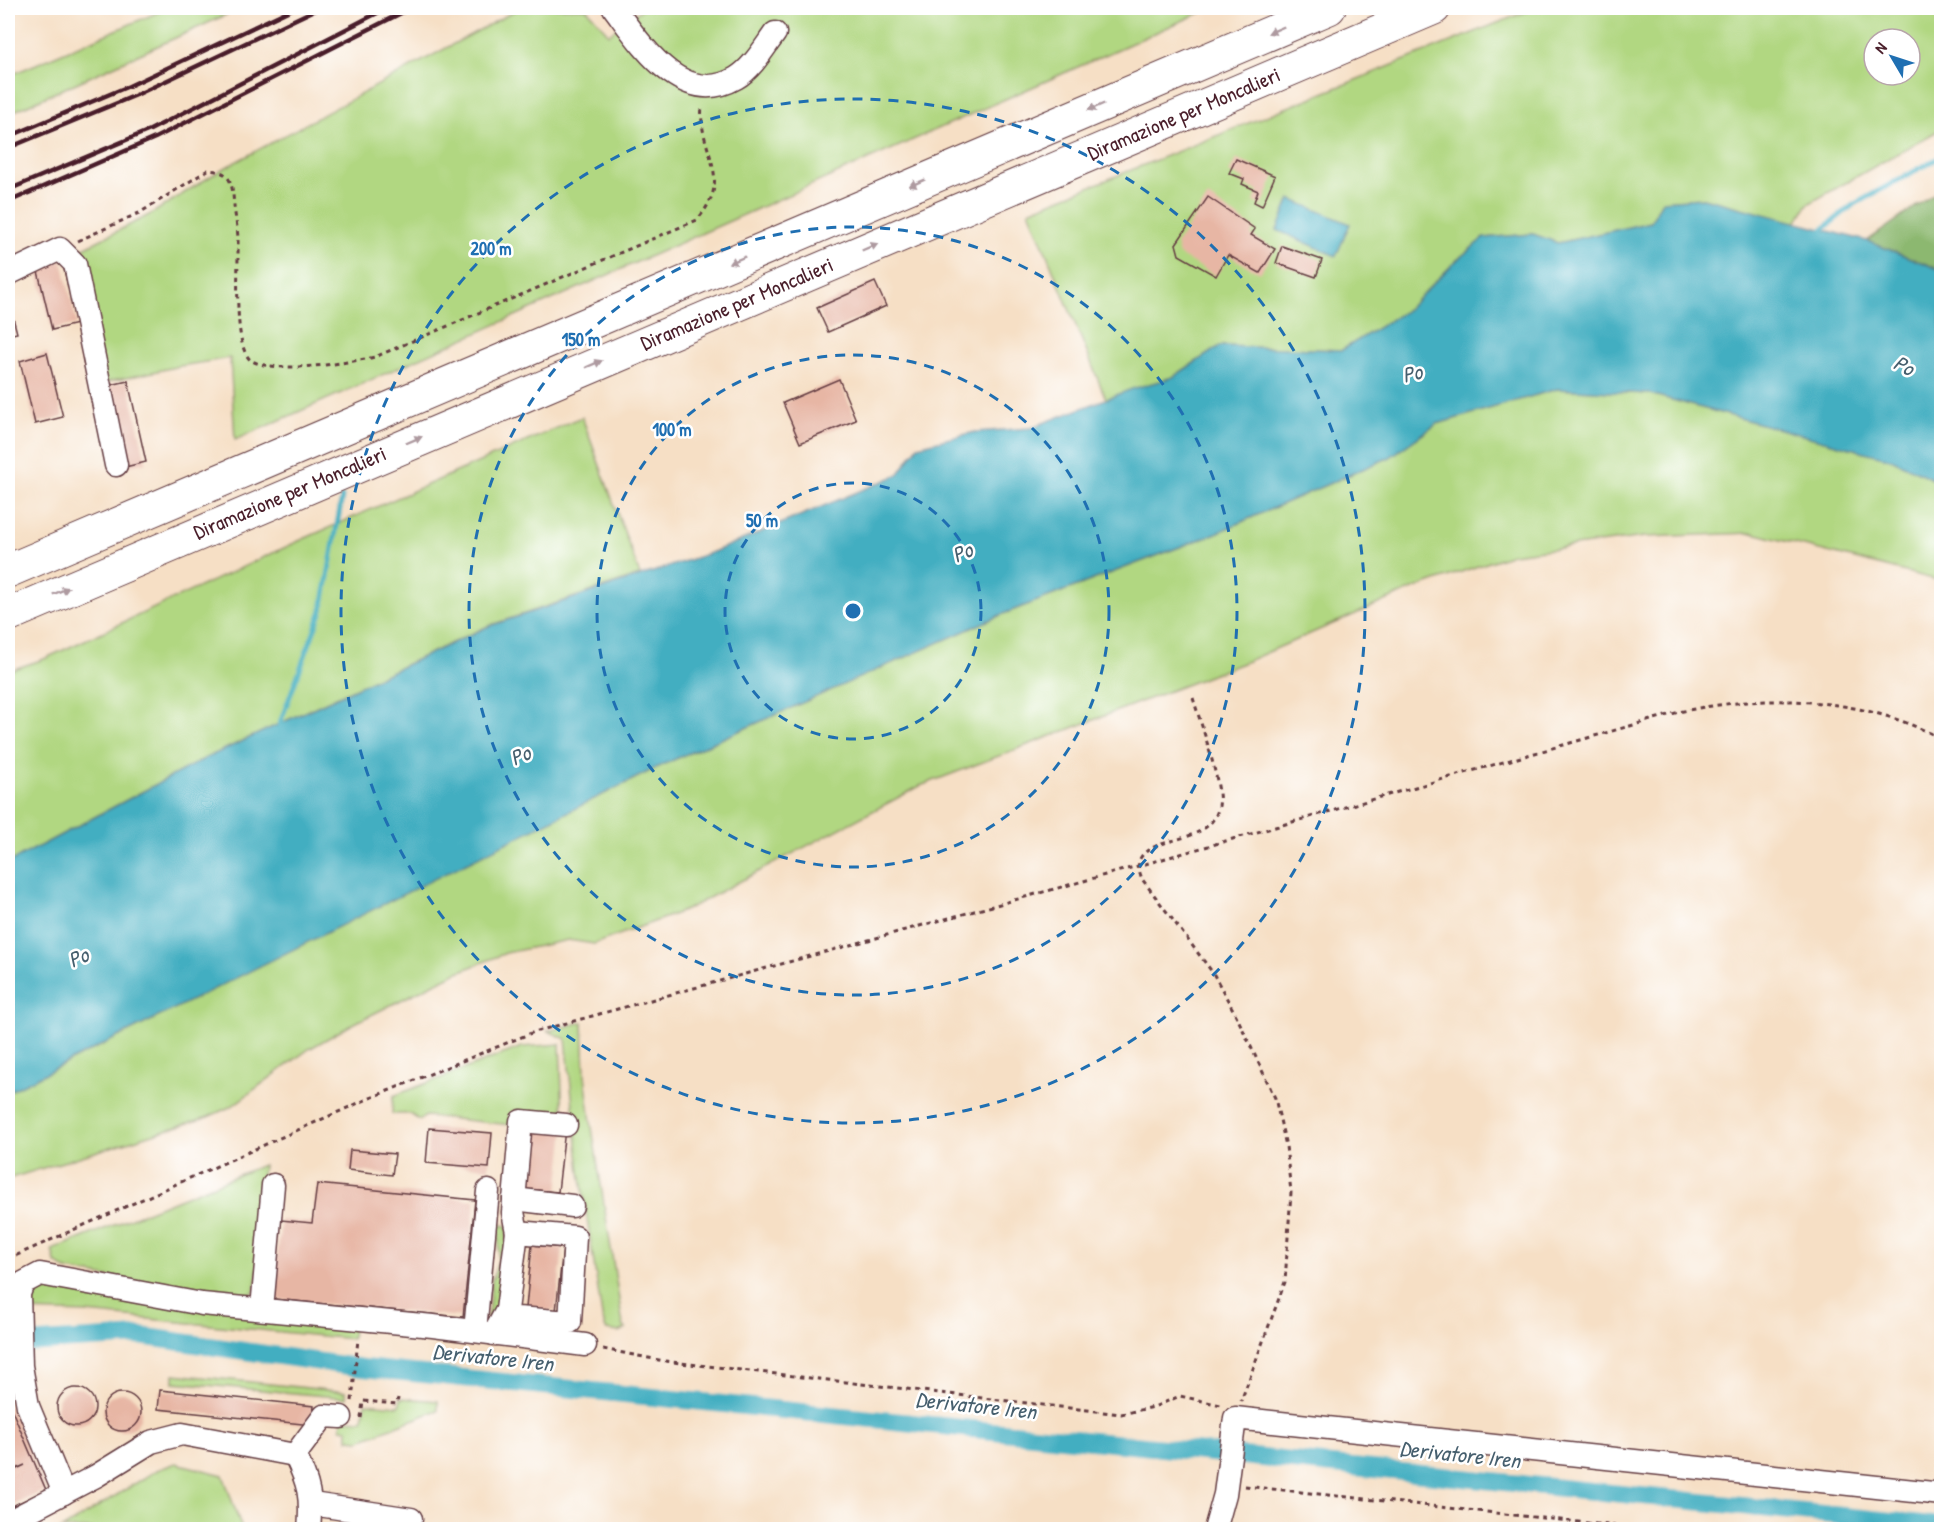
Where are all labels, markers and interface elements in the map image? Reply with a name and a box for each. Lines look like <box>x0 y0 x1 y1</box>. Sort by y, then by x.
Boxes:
one-way arrow <box>1267 26 1284 35</box>
north arrow <box>1862 27 1922 87</box>
text: N <box>1869 37 1892 58</box>
street label: Diramazione per Moncalieri <box>1083 60 1285 167</box>
one-way arrow <box>1087 103 1105 112</box>
one-way arrow <box>908 179 925 188</box>
text: 200 m <box>471 236 511 261</box>
one-way arrow <box>861 242 879 251</box>
street label: Diramazione per Moncalieri <box>636 250 838 357</box>
one-way arrow <box>728 255 746 265</box>
text: 150 m <box>562 327 600 352</box>
water label: Po <box>1889 347 1921 384</box>
water label: Po <box>1399 356 1427 390</box>
one-way arrow <box>585 359 603 369</box>
text: 100 m <box>652 417 692 442</box>
one-way arrow <box>406 435 424 445</box>
street label: Diramazione per Moncalieri <box>189 439 391 546</box>
text: 50 m <box>746 508 778 533</box>
water label: Po <box>947 533 979 570</box>
one-way arrow <box>53 587 70 596</box>
centre of rings <box>843 601 863 621</box>
water label: Po <box>505 736 537 773</box>
water label: Po <box>63 938 95 975</box>
water label: Derivatore Iren <box>431 1336 557 1378</box>
water label: Derivatore Iren <box>914 1384 1040 1426</box>
water label: Derivatore Iren <box>1398 1433 1524 1475</box>

